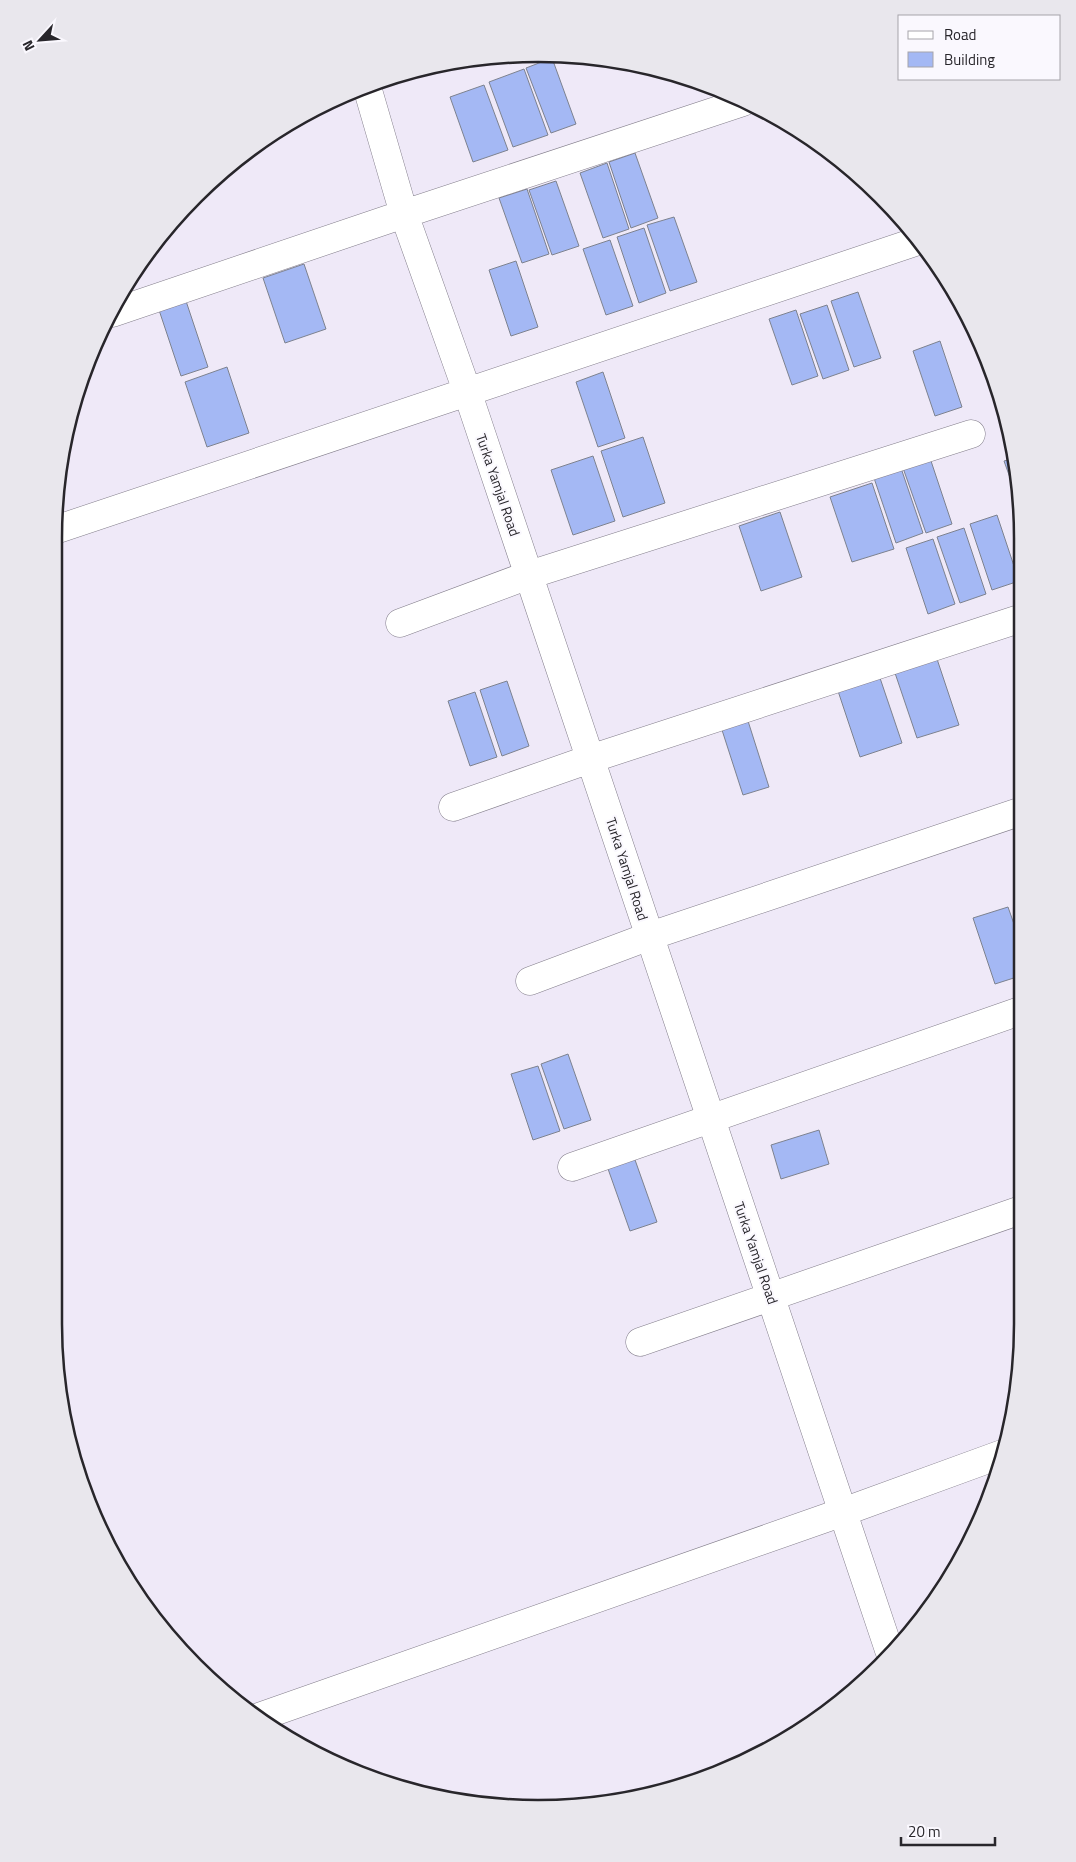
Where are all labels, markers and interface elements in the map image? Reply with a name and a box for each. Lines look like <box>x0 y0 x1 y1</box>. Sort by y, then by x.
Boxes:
north arrow <box>15 15 65 65</box>
legend <box>898 15 1061 80</box>
text: Road <box>944 23 976 46</box>
text: N <box>16 37 39 55</box>
text: Building <box>944 48 995 71</box>
street label: Turka Yamjal Road <box>471 431 526 539</box>
street label: Turka Yamjal Road <box>601 815 654 923</box>
street label: Turka Yamjal Road <box>729 1199 784 1307</box>
scale bar <box>901 1814 995 1846</box>
text: 20 m <box>908 1820 941 1843</box>

